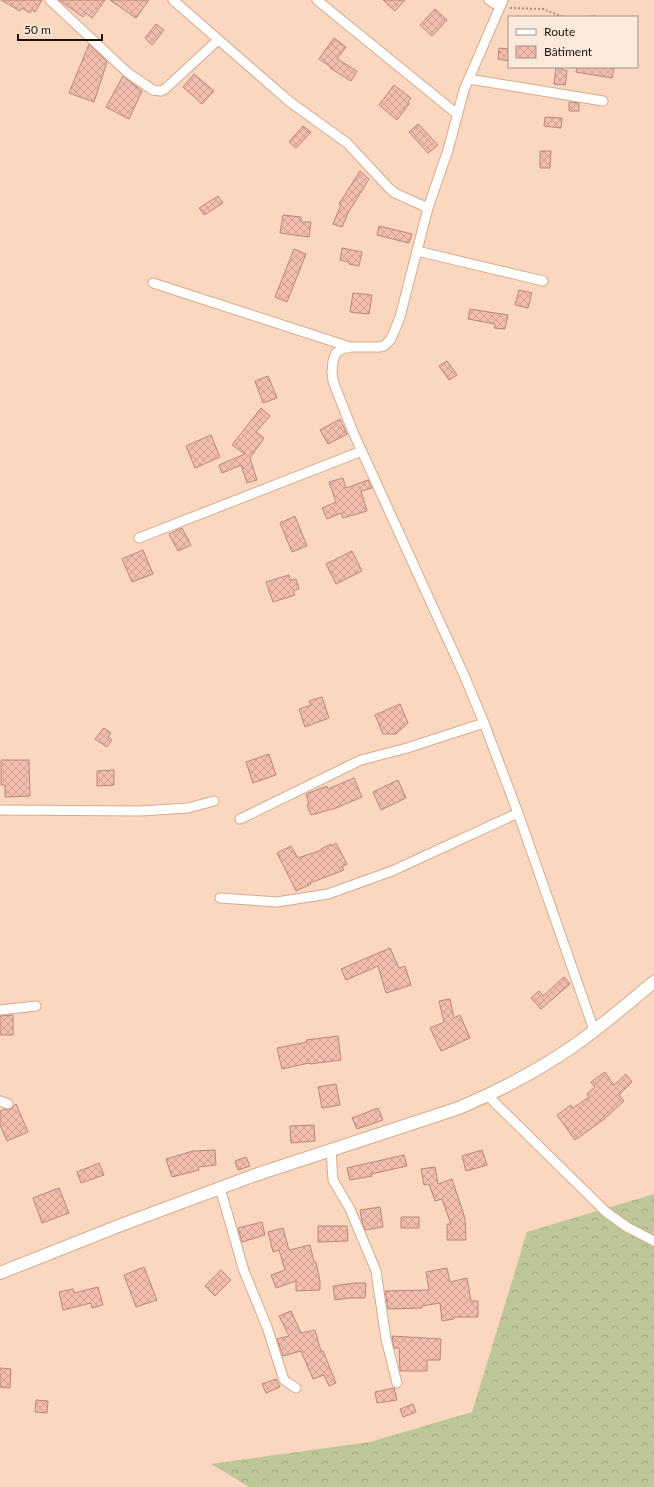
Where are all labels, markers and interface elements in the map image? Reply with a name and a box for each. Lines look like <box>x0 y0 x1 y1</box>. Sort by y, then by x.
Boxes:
scale bar <box>18 16 102 42</box>
legend <box>508 16 638 68</box>
text: 50 m <box>24 22 51 37</box>
text: Route <box>544 24 575 39</box>
text: Bâtiment <box>544 44 593 59</box>

